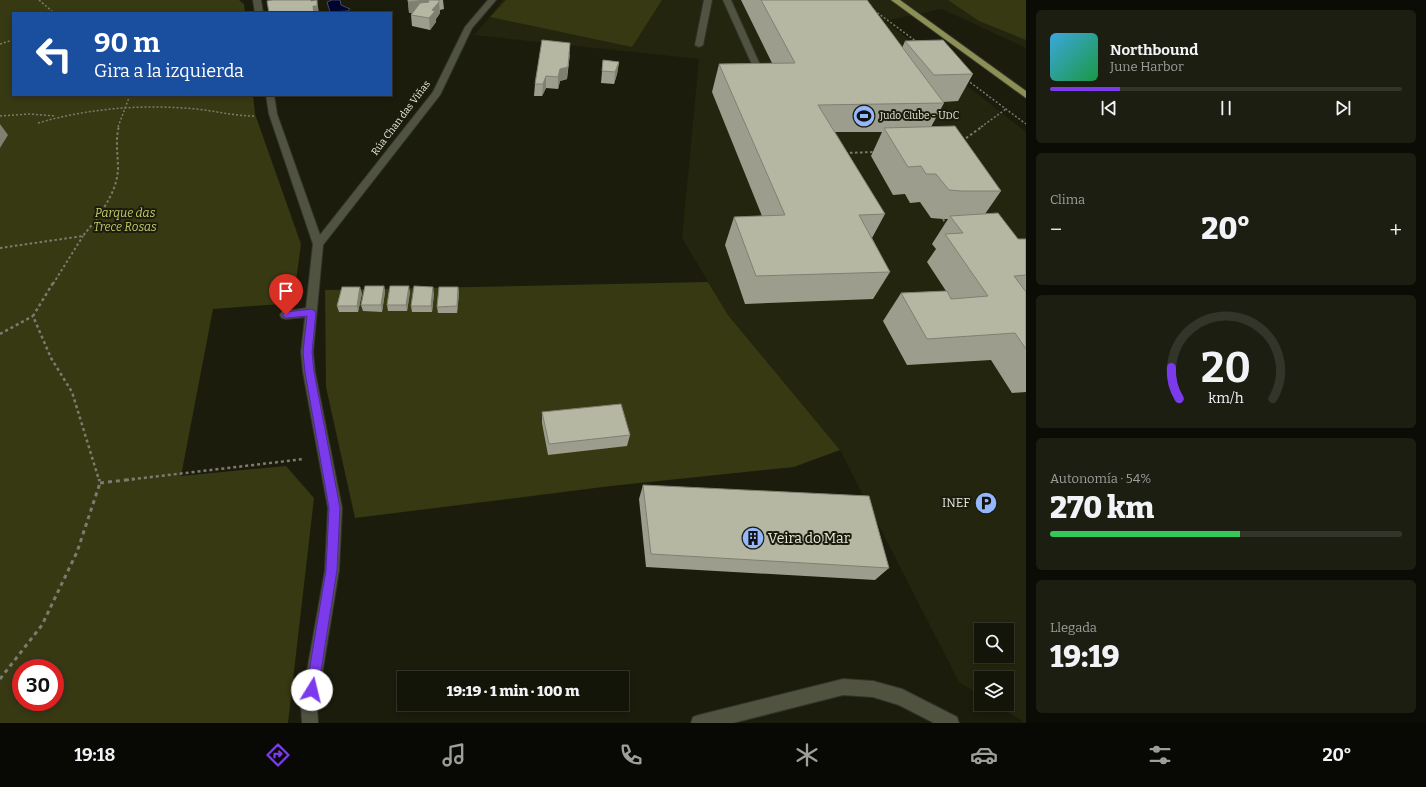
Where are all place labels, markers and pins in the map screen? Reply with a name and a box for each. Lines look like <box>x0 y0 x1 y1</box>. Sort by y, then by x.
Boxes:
sports icon: Judo Clube - UDC <box>851 103 877 129</box>
place label: Judo Clube - UDC <box>879 110 959 122</box>
pin <box>269 274 303 315</box>
parking icon: INEF <box>973 490 999 516</box>
place label: INEF <box>942 496 970 510</box>
building icon: Veira do Mar <box>740 525 766 551</box>
place label: Veira do Mar <box>768 530 850 547</box>

